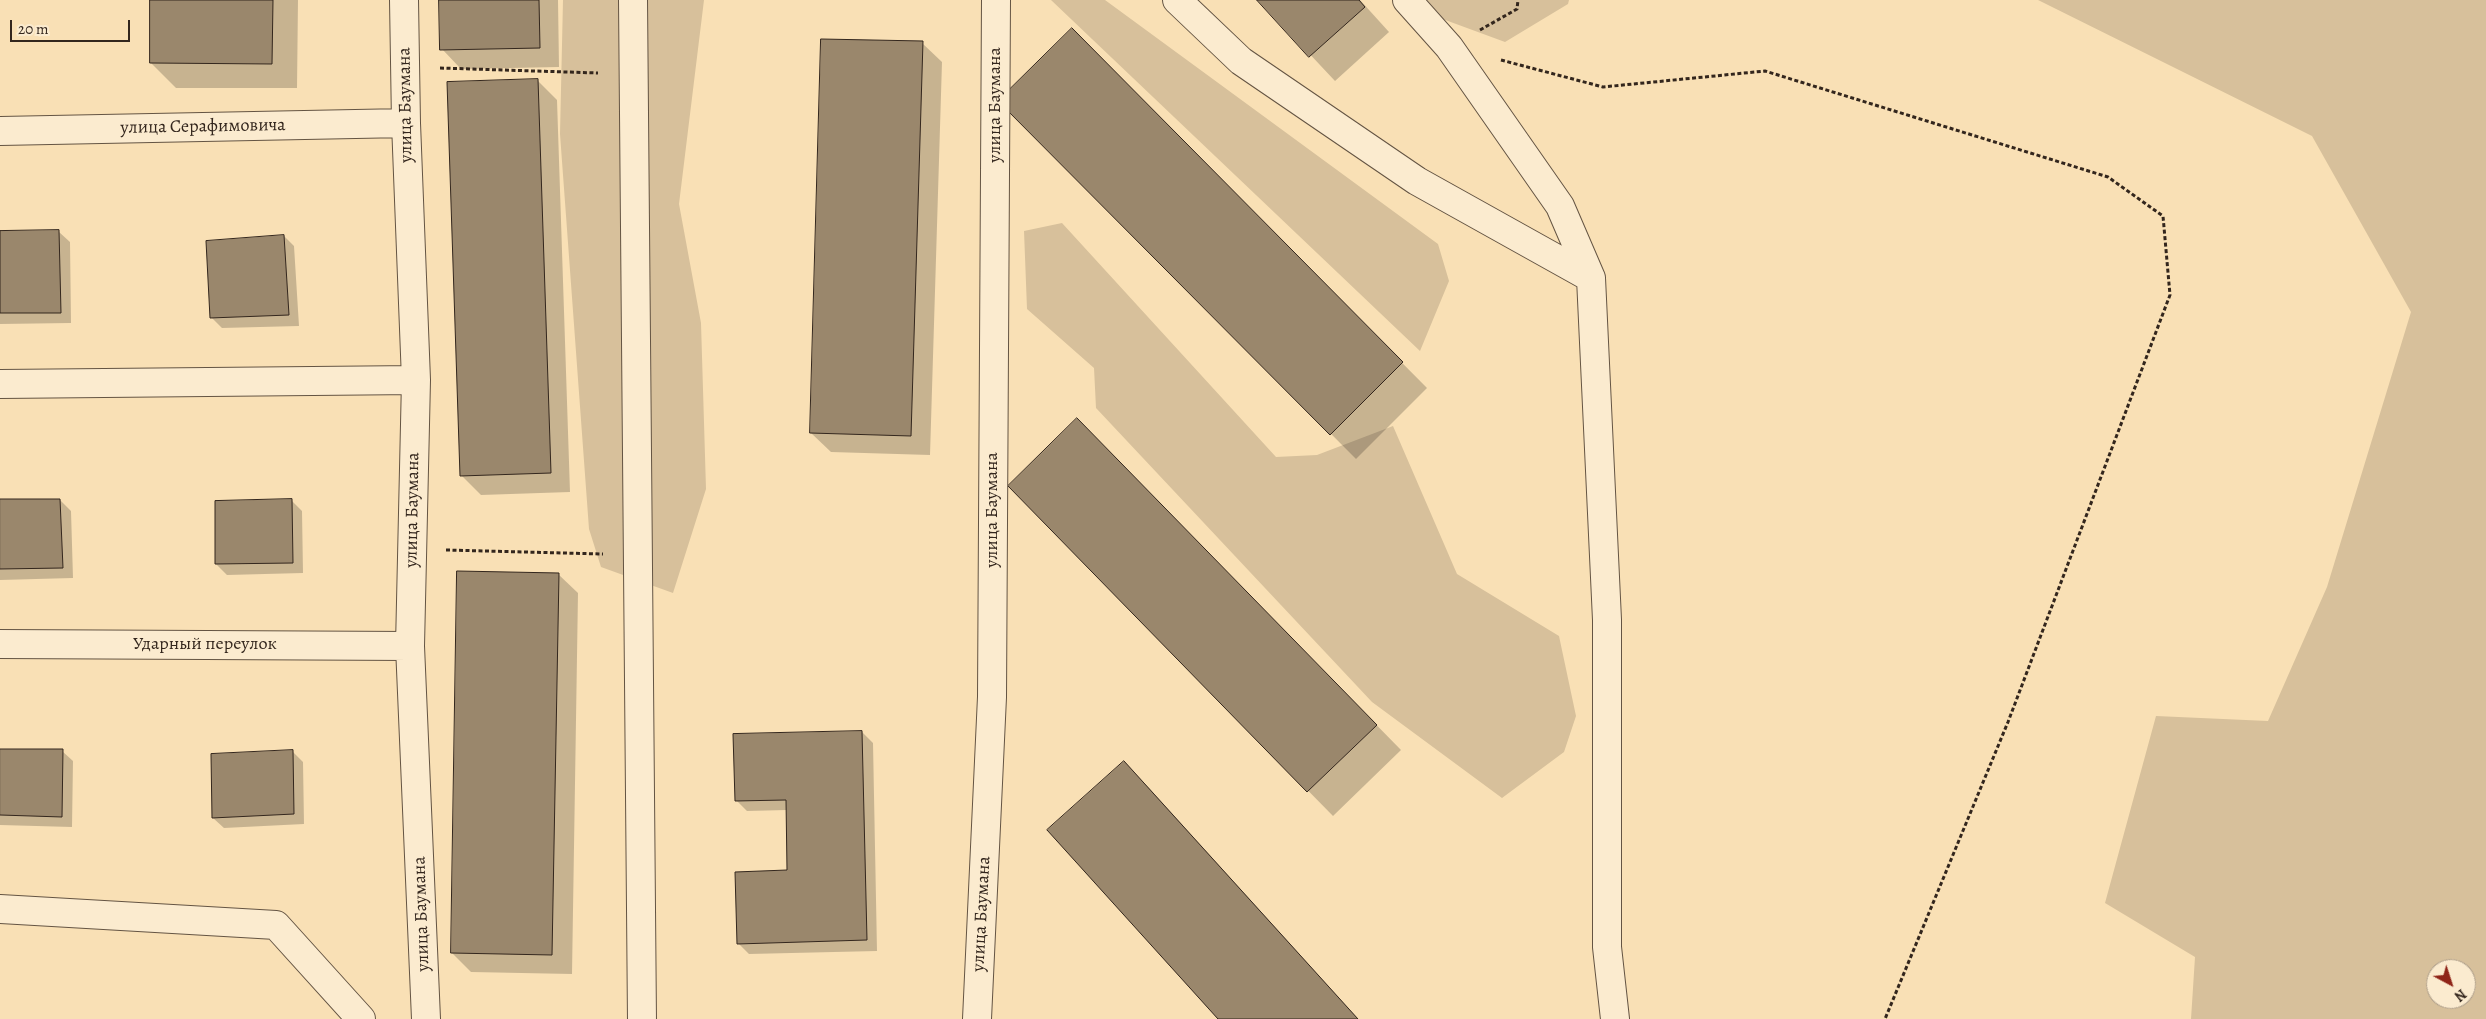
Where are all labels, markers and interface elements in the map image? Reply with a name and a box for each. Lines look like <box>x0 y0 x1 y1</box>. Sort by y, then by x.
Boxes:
scale bar <box>12 10 132 42</box>
text: 20 m <box>18 19 49 39</box>
street label: улица Баумана <box>394 47 418 163</box>
street label: улица Баумана <box>985 47 1007 163</box>
street label: улица Серафимовича <box>120 115 286 139</box>
street label: улица Баумана <box>401 452 425 568</box>
street label: улица Баумана <box>982 452 1004 568</box>
street label: Ударный переулок <box>133 634 277 656</box>
street label: улица Баумана <box>409 856 435 972</box>
street label: улица Баумана <box>968 856 996 972</box>
north arrow <box>2426 959 2476 1009</box>
text: N <box>2450 985 2470 1006</box>

